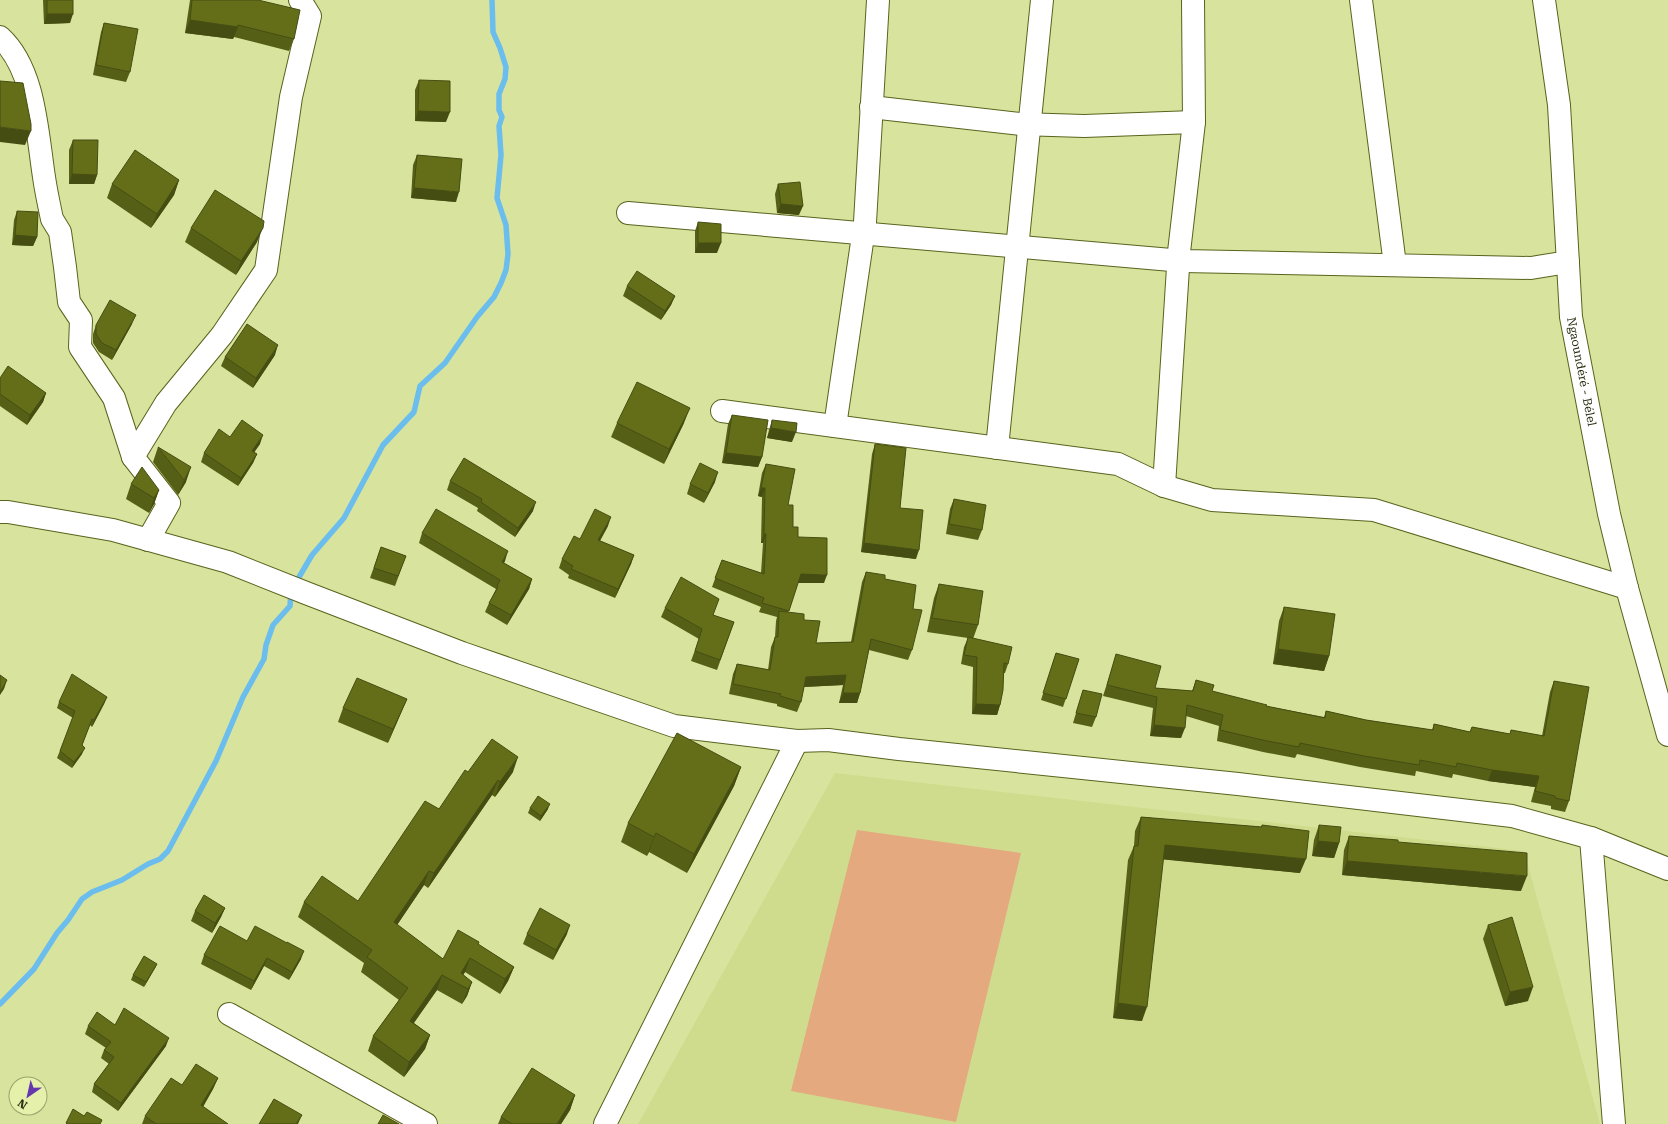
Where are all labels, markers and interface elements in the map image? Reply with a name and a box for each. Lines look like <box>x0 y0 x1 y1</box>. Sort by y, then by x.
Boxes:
street label: Ngaoundéré - Bélel <box>1564 316 1599 428</box>
north arrow <box>8 1076 48 1116</box>
text: N <box>15 1096 30 1112</box>

